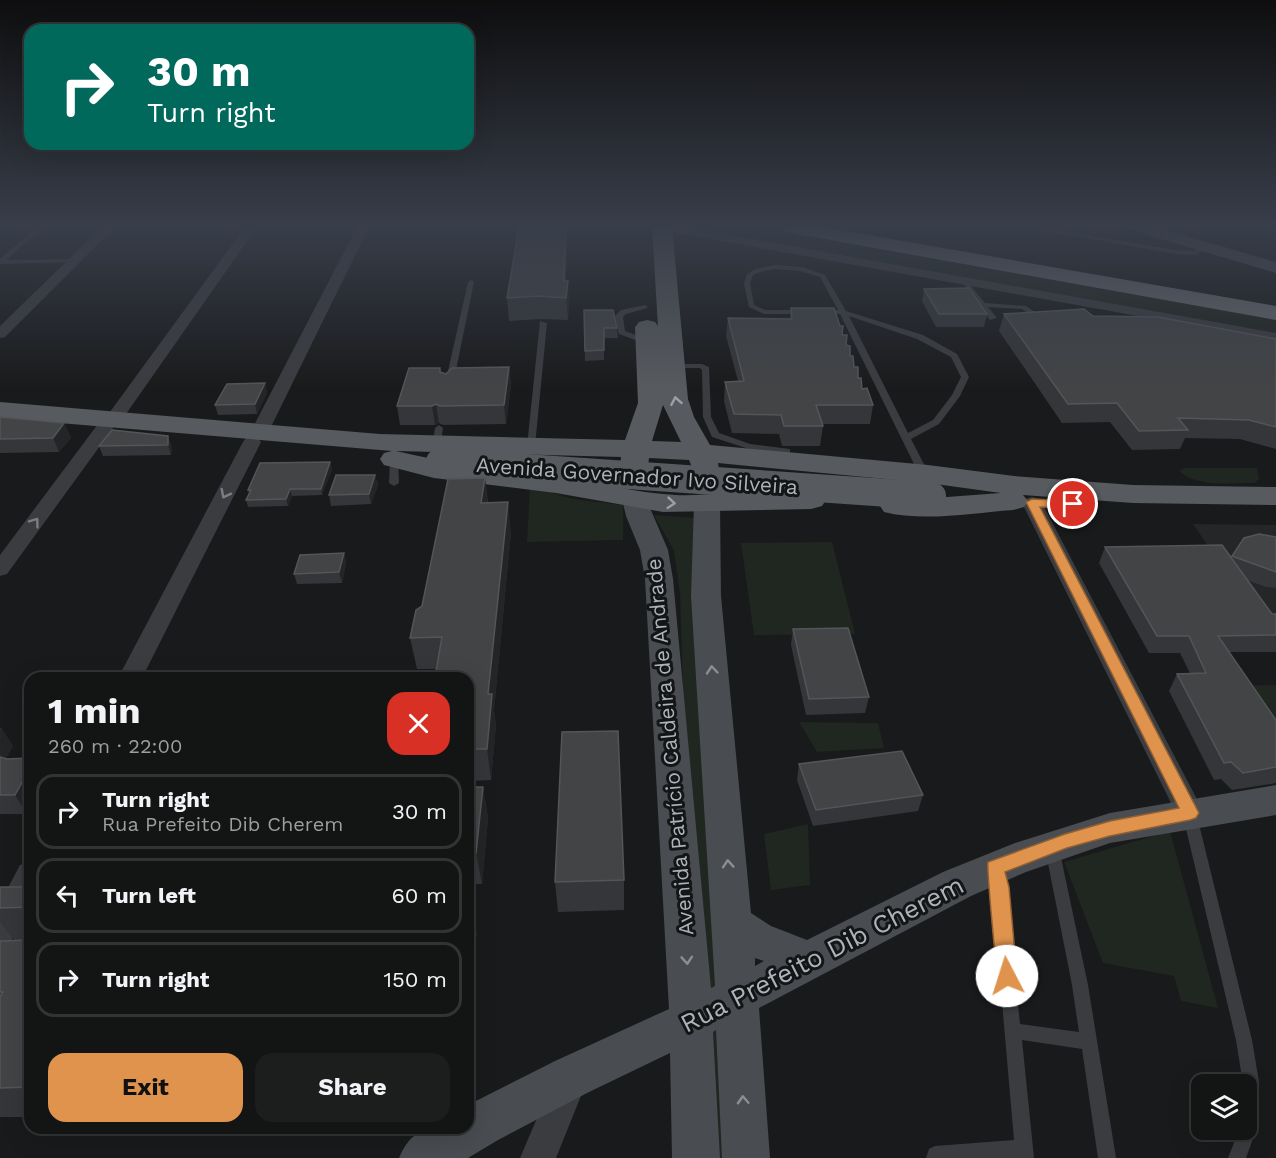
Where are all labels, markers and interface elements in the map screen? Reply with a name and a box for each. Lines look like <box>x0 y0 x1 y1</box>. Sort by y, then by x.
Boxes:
text: 30 m <box>147 47 251 96</box>
icon: right <box>48 48 126 126</box>
text: Turn right <box>147 97 276 129</box>
one-way arrow <box>670 396 683 406</box>
street label: Avenida Governador Ivo Silveira <box>475 452 799 499</box>
pin <box>1047 478 1098 529</box>
one-way arrow <box>221 487 232 498</box>
icon: arrive <box>1056 487 1089 520</box>
one-way arrow <box>666 496 675 509</box>
one-way arrow <box>27 517 38 528</box>
street label: Avenida Patrício Caldeira de Andrade <box>641 557 698 937</box>
one-way arrow <box>706 665 719 674</box>
text: 1 min <box>48 690 140 732</box>
button: close <box>387 692 450 755</box>
text: 260 m · 22:00 <box>48 734 182 758</box>
text: Turn right <box>102 787 209 812</box>
icon: right <box>51 795 84 828</box>
text: 30 m <box>392 799 447 824</box>
text: Rua Prefeito Dib Cherem <box>102 812 343 836</box>
one-way arrow <box>722 859 735 868</box>
street label: Rua Prefeito Dib Cherem <box>675 869 969 1039</box>
icon: left <box>51 879 84 912</box>
text: Turn left <box>102 883 196 908</box>
text: 60 m <box>391 883 447 908</box>
position arrow <box>975 944 1039 1008</box>
one-way arrow <box>681 956 694 965</box>
icon: right <box>51 963 84 996</box>
text: Turn right <box>102 967 209 992</box>
text: 150 m <box>383 967 447 992</box>
button: Exit <box>48 1053 243 1122</box>
button: Share <box>255 1053 450 1122</box>
map controls <box>1191 1074 1257 1140</box>
button: layers <box>1191 1074 1257 1140</box>
one-way arrow <box>737 1095 750 1104</box>

